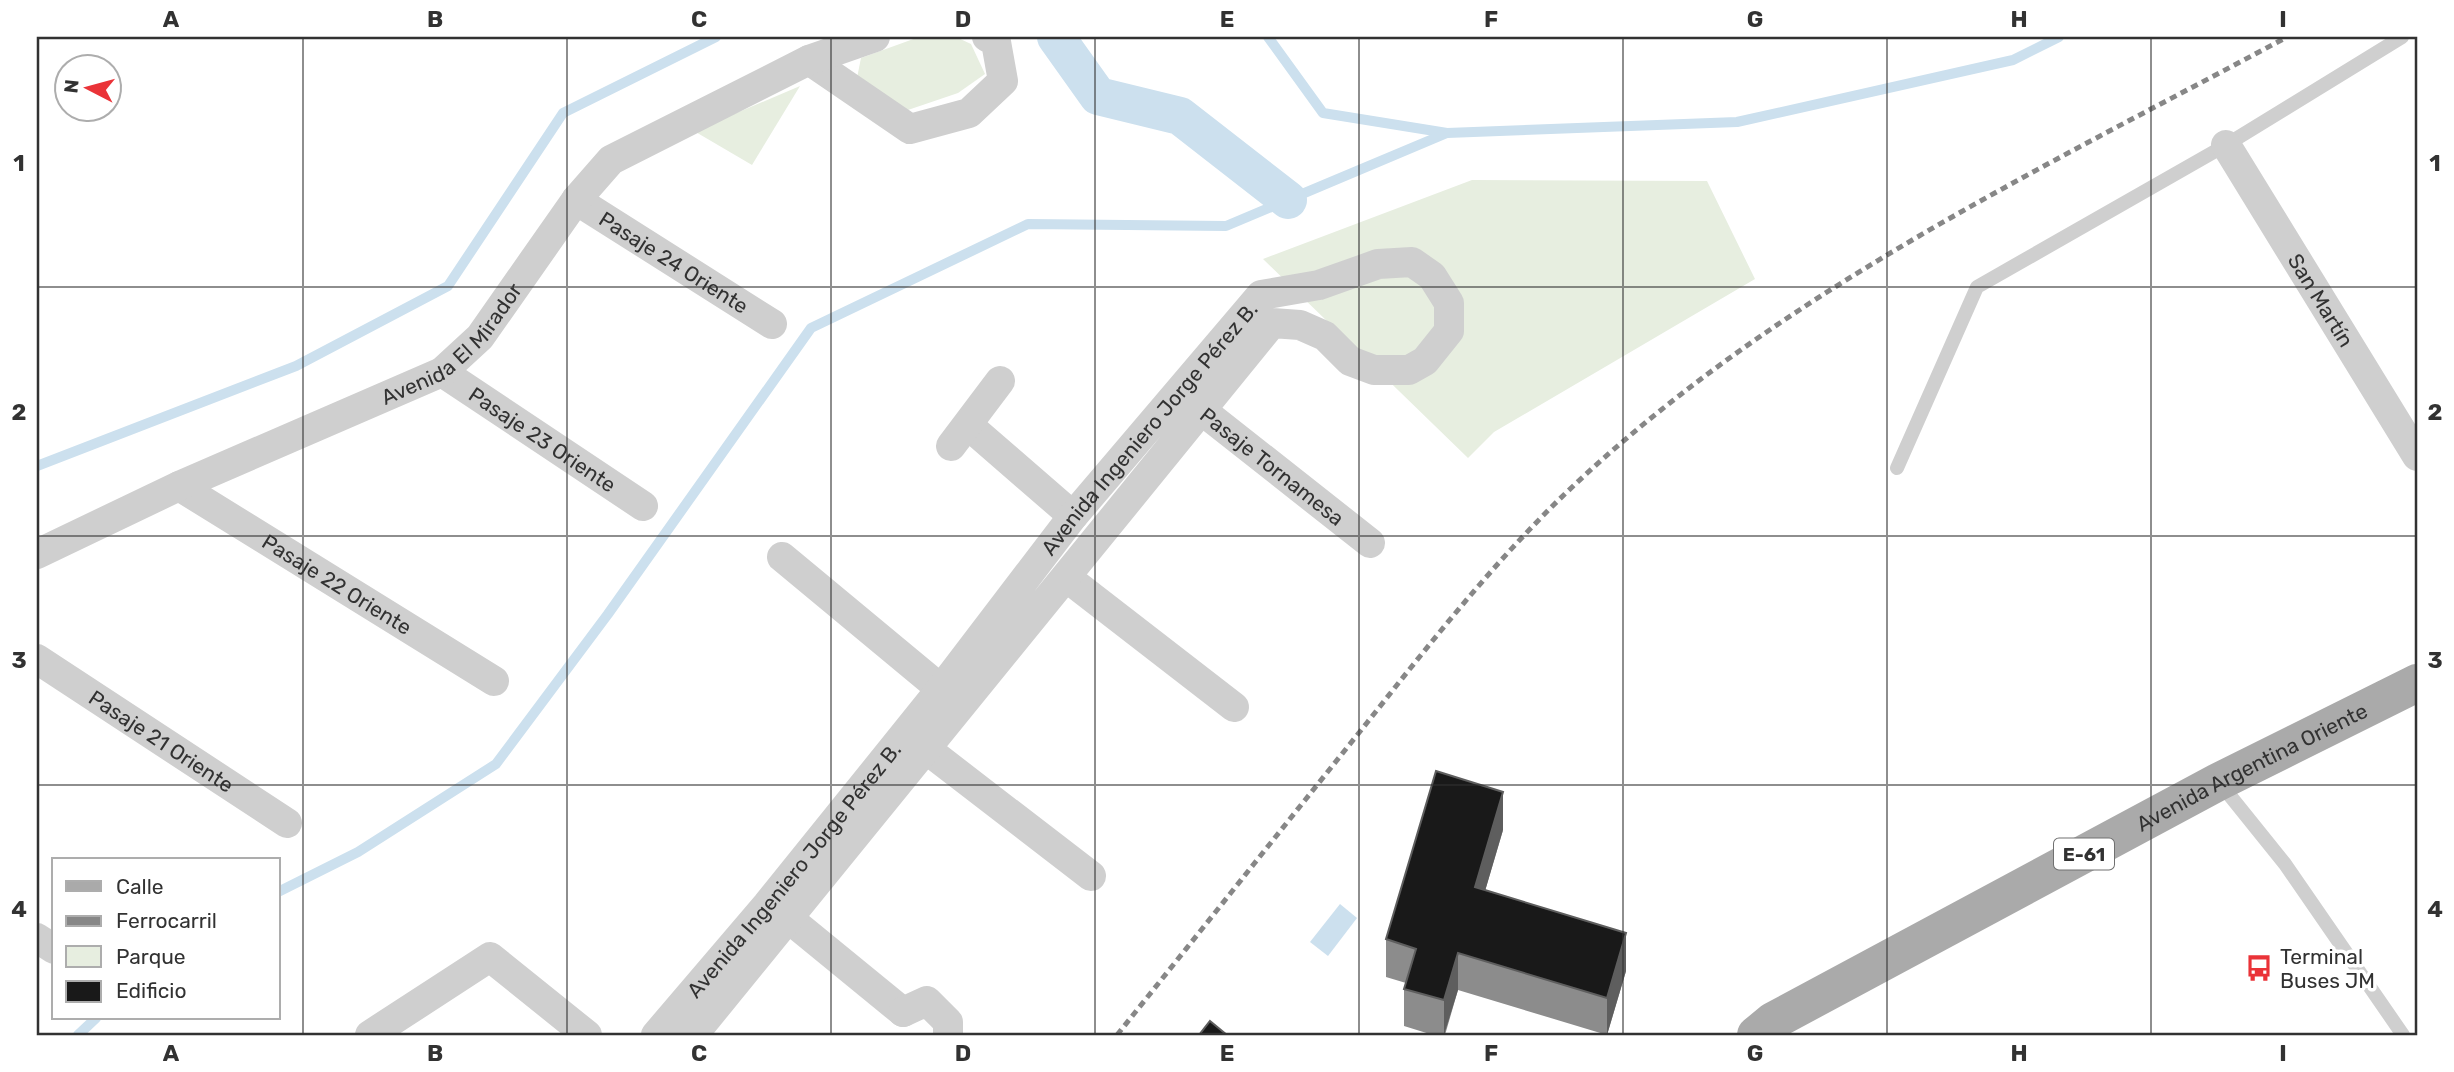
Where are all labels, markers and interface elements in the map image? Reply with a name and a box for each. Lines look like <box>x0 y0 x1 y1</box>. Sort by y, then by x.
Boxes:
text: A <box>163 5 180 33</box>
text: B <box>427 5 443 33</box>
text: C <box>691 5 707 33</box>
text: D <box>955 5 971 33</box>
text: E <box>1220 5 1234 33</box>
text: F <box>1484 5 1498 33</box>
text: G <box>1747 5 1763 33</box>
text: H <box>2010 5 2028 33</box>
text: I <box>2279 5 2287 33</box>
north arrow <box>52 52 122 122</box>
text: N <box>59 78 84 94</box>
text: 1 <box>13 149 25 177</box>
text: 1 <box>2429 149 2441 177</box>
street label: Pasaje 24 Oriente <box>595 206 753 318</box>
street label: San Martín <box>2283 249 2359 351</box>
street label: Avenida El Mirador <box>377 278 527 409</box>
street label: Avenida Ingeniero Jorge Pérez B. <box>1035 296 1262 560</box>
street label: Pasaje 23 Oriente <box>464 381 621 497</box>
text: 2 <box>12 398 26 426</box>
text: 2 <box>2428 398 2442 426</box>
street label: Pasaje Tornamesa <box>1195 402 1349 531</box>
street label: Pasaje 22 Oriente <box>258 528 416 640</box>
text: 3 <box>11 646 27 674</box>
text: 3 <box>2427 646 2443 674</box>
street label: Pasaje 21 Oriente <box>85 684 239 797</box>
street label: Avenida Argentina Oriente <box>2132 697 2371 836</box>
street label: Avenida Ingeniero Jorge Pérez B. <box>681 737 906 1002</box>
road number: E-61 <box>2054 838 2114 870</box>
legend <box>52 858 280 1020</box>
text: Calle <box>116 874 164 899</box>
text: 4 <box>11 895 27 923</box>
text: 4 <box>2427 895 2443 923</box>
text: Ferrocarril <box>116 908 217 933</box>
text: Parque <box>116 944 186 969</box>
place label: Terminal Buses JM <box>2280 944 2375 993</box>
bus stop icon: Terminal Buses JM <box>2244 953 2274 983</box>
text: Edificio <box>116 978 186 1003</box>
text: A <box>163 1039 180 1067</box>
text: B <box>427 1039 443 1067</box>
text: C <box>691 1039 707 1067</box>
text: D <box>955 1039 971 1067</box>
text: E <box>1220 1039 1234 1067</box>
text: F <box>1484 1039 1498 1067</box>
text: G <box>1747 1039 1763 1067</box>
text: H <box>2010 1039 2028 1067</box>
text: I <box>2279 1039 2287 1067</box>

